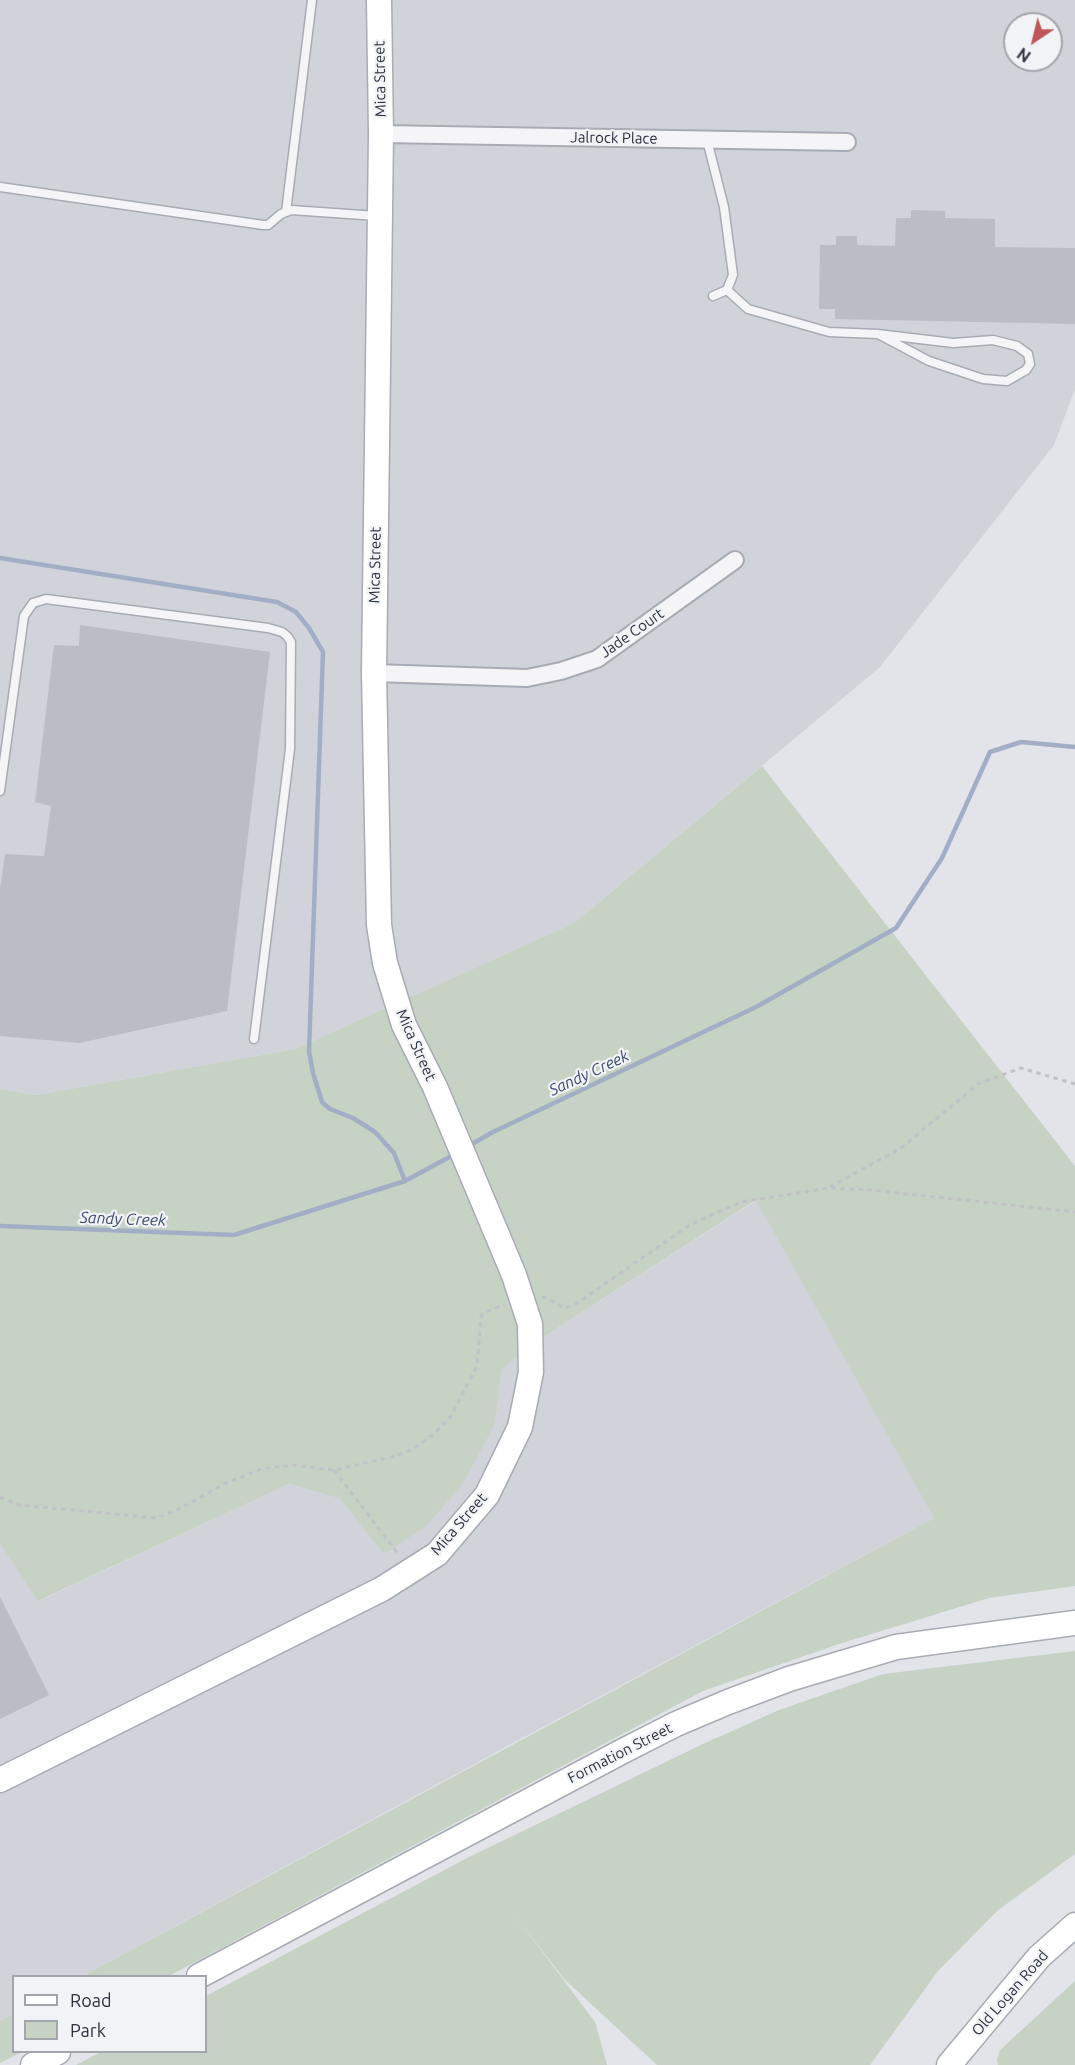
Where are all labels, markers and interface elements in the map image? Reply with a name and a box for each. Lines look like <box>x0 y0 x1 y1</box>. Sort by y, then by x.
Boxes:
north arrow <box>1003 12 1063 72</box>
street label: Mica Street <box>370 41 390 117</box>
text: N <box>1014 44 1034 66</box>
street label: Jalrock Place <box>570 128 658 148</box>
street label: Mica Street <box>365 527 385 603</box>
street label: Jade Court <box>597 604 667 662</box>
street label: Mica Street <box>392 1006 440 1084</box>
water label: Sandy Creek <box>546 1046 632 1100</box>
water label: Sandy Creek <box>80 1208 166 1230</box>
street label: Mica Street <box>427 1489 491 1559</box>
street label: Formation Street <box>565 1719 675 1787</box>
street label: Old Logan Road <box>968 1947 1052 2039</box>
legend <box>12 1975 207 2053</box>
text: Road <box>70 1990 112 2010</box>
text: Park <box>70 2020 106 2040</box>

